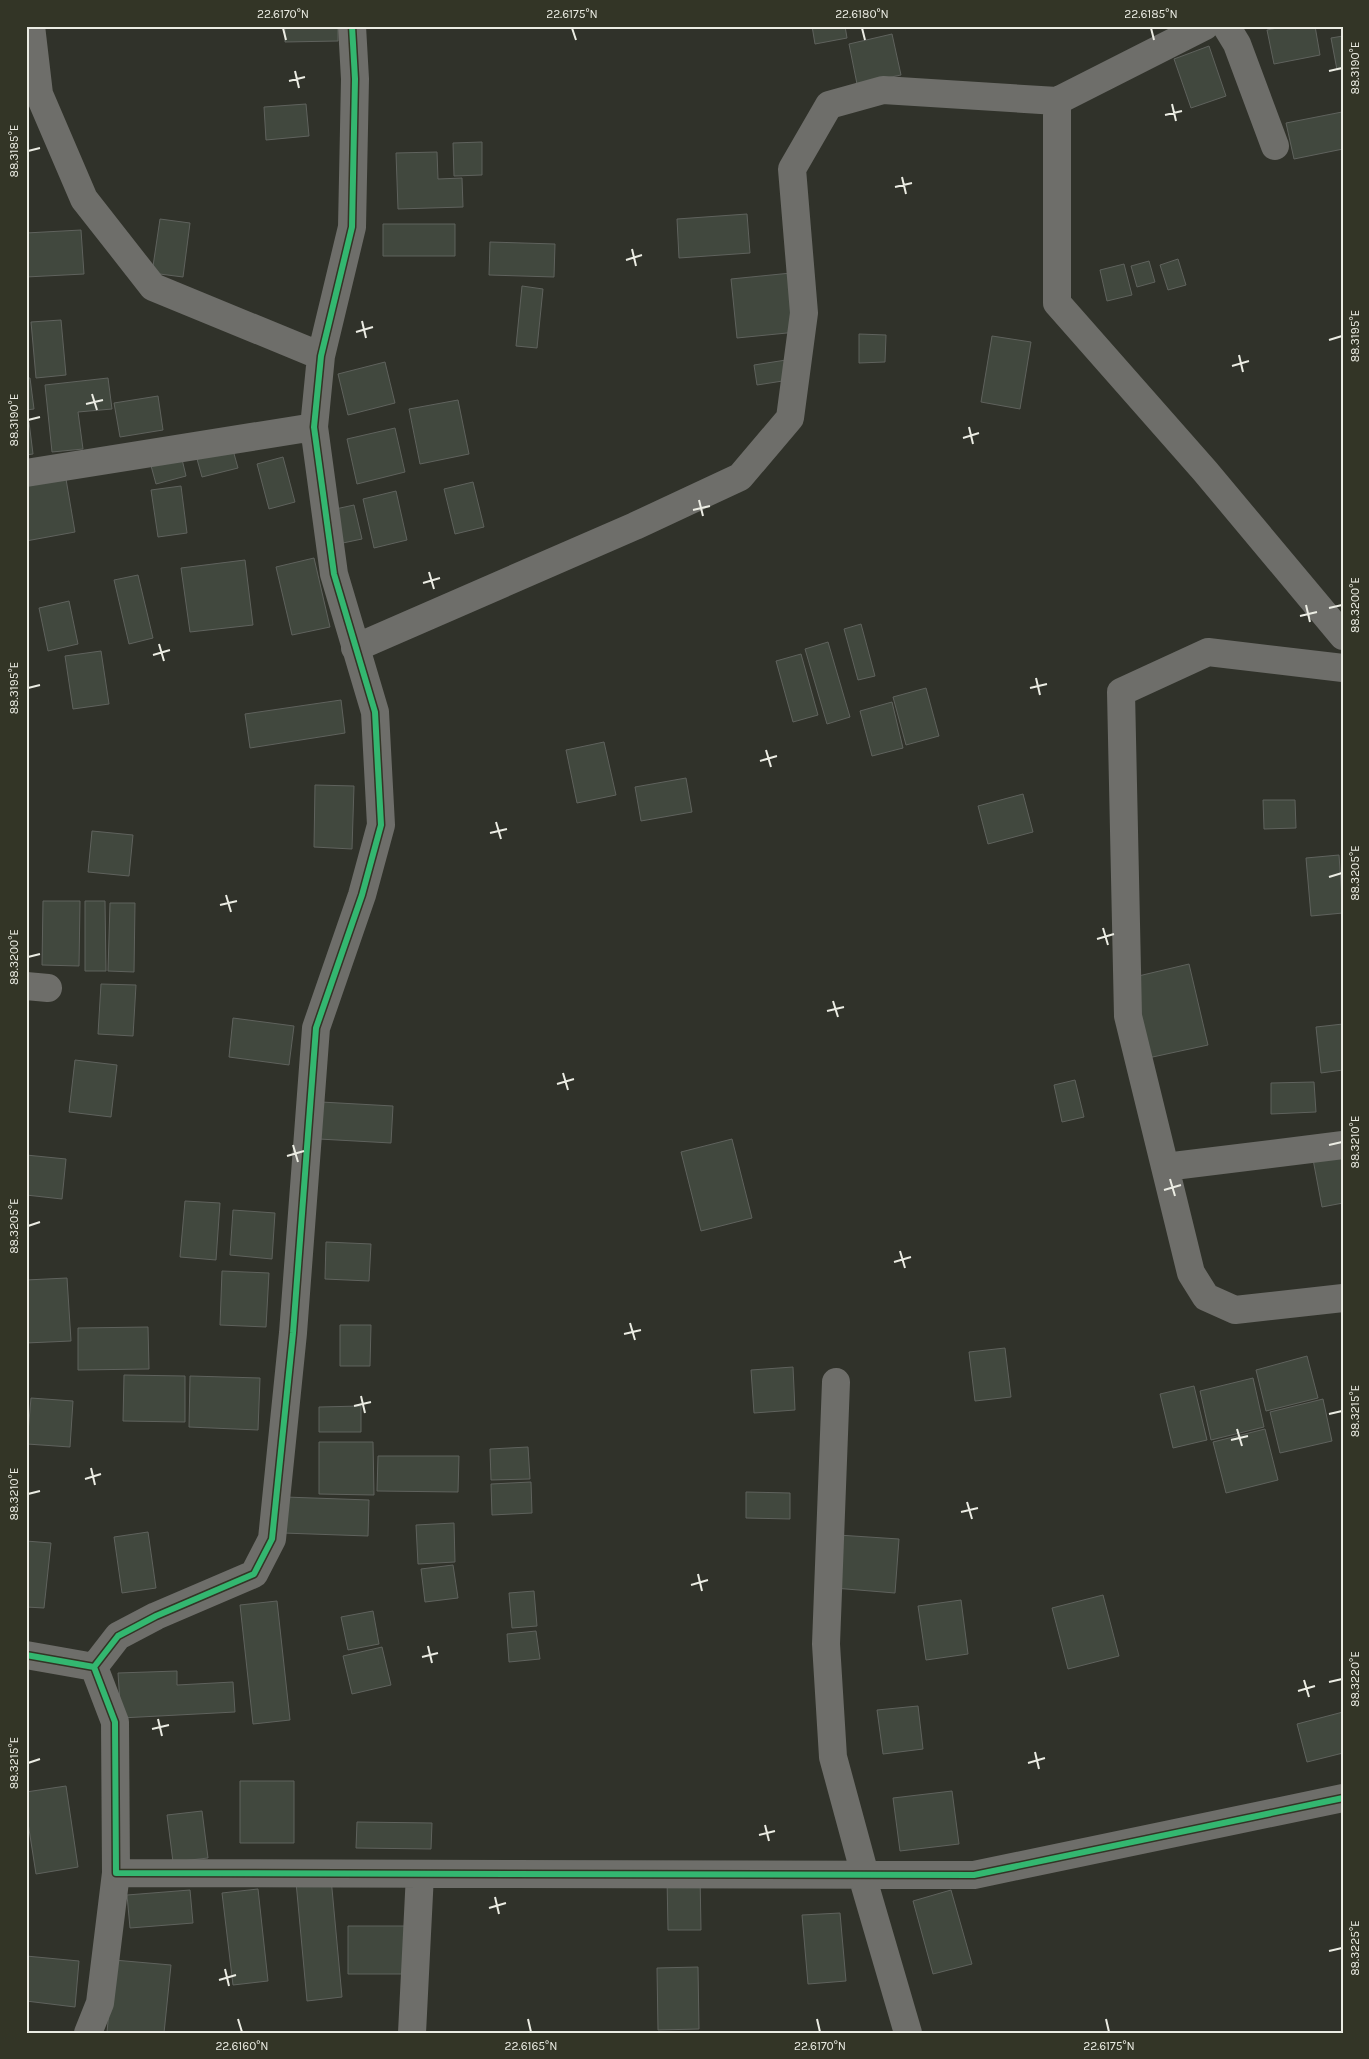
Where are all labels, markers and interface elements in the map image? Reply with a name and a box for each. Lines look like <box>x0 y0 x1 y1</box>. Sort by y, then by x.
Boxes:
text: 22.6170°N <box>257 7 309 21</box>
text: 22.6175°N <box>546 7 598 21</box>
text: 22.6180°N <box>835 7 889 21</box>
text: 22.6185°N <box>1124 7 1178 21</box>
text: 88.3190°E <box>1348 42 1362 94</box>
text: 88.3185°E <box>7 125 21 177</box>
text: 88.3195°E <box>1348 310 1362 362</box>
text: 88.3190°E <box>7 394 21 446</box>
text: 88.3200°E <box>1348 577 1362 633</box>
text: 88.3195°E <box>7 662 21 714</box>
text: 88.3205°E <box>1348 845 1362 901</box>
text: 88.3200°E <box>7 929 21 985</box>
text: 88.3210°E <box>1348 1116 1362 1168</box>
text: 88.3205°E <box>7 1198 21 1254</box>
text: 88.3215°E <box>1348 1385 1362 1437</box>
text: 88.3210°E <box>7 1468 21 1520</box>
text: 88.3220°E <box>1348 1651 1362 1707</box>
text: 88.3215°E <box>7 1737 21 1789</box>
text: 88.3225°E <box>1348 1920 1362 1976</box>
text: 22.6160°N <box>215 2039 269 2053</box>
text: 22.6165°N <box>505 2039 557 2053</box>
text: 22.6170°N <box>794 2039 846 2053</box>
text: 22.6175°N <box>1083 2039 1135 2053</box>

